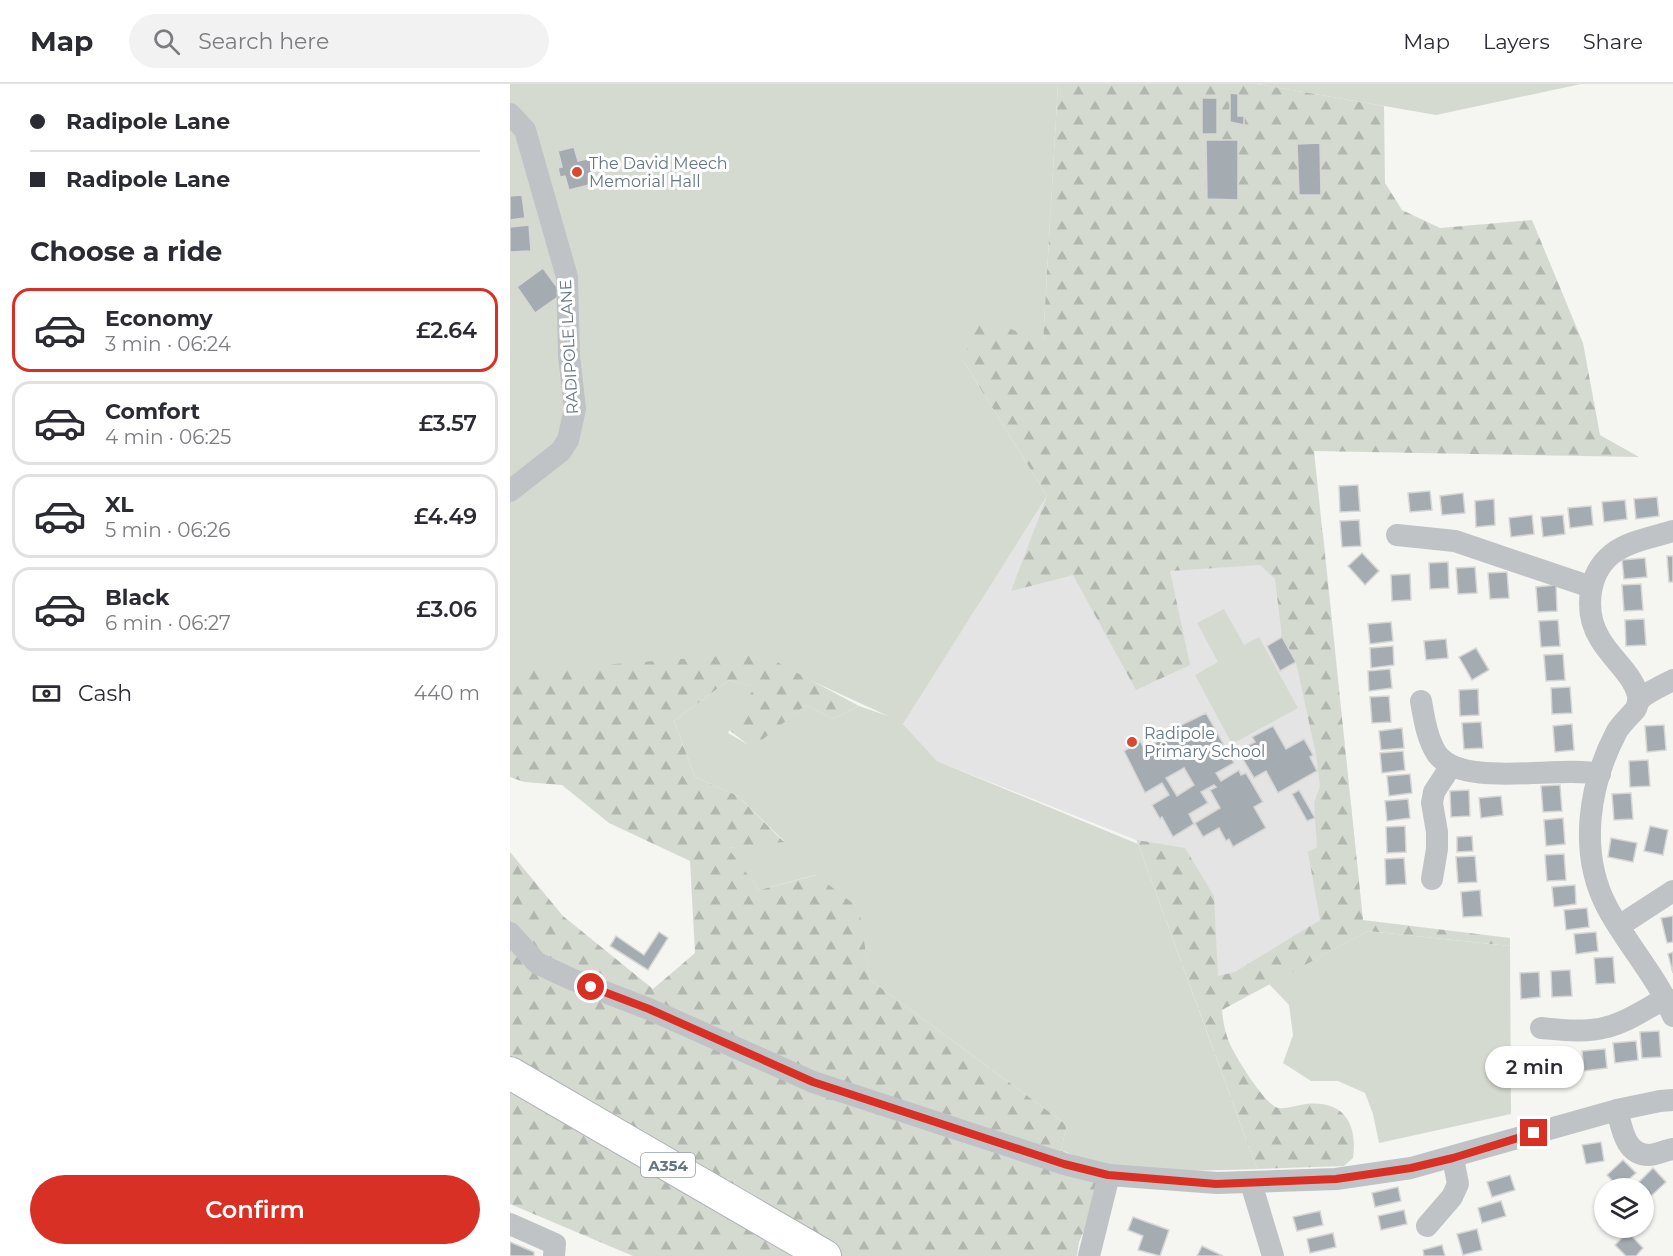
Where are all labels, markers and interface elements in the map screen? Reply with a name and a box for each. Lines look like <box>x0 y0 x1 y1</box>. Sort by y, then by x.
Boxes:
search box <box>129 14 549 68</box>
text: Map <box>30 24 93 58</box>
icon: search <box>150 25 183 58</box>
text: Search here <box>198 28 329 55</box>
text: Map <box>1403 29 1450 54</box>
text: Layers <box>1483 29 1550 54</box>
text: Share <box>1583 29 1643 54</box>
text: Radipole Lane <box>66 108 230 135</box>
place label: The David Meech Memorial Hall <box>589 154 728 191</box>
marker: The David Meech Memorial Hall <box>570 165 584 179</box>
text: Radipole Lane <box>66 166 230 193</box>
text: Choose a ride <box>30 235 222 268</box>
street label: RADIPOLE LANE <box>556 279 582 415</box>
icon: car <box>33 303 87 357</box>
text: Economy <box>105 305 213 332</box>
text: £2.64 <box>416 317 477 344</box>
text: 3 min · 06:24 <box>105 332 231 356</box>
icon: car <box>33 396 87 450</box>
text: Comfort <box>105 398 200 425</box>
text: £3.57 <box>419 410 477 437</box>
text: 4 min · 06:25 <box>105 425 231 449</box>
icon: car <box>33 489 87 543</box>
text: XL <box>105 491 134 518</box>
text: £4.49 <box>414 503 477 530</box>
text: 5 min · 06:26 <box>105 518 230 542</box>
icon: car <box>33 582 87 636</box>
text: Black <box>105 584 169 611</box>
text: £3.06 <box>416 596 477 623</box>
text: 6 min · 06:27 <box>105 611 231 635</box>
icon: cash <box>30 677 63 710</box>
text: Cash <box>78 680 132 707</box>
text: 440 m <box>414 681 480 705</box>
place label: Radipole Primary School <box>1144 724 1265 761</box>
marker: Radipole Primary School <box>1125 735 1139 749</box>
route start <box>577 973 604 1000</box>
callout: 2 min <box>1484 1046 1584 1088</box>
text: 2 min <box>1506 1055 1563 1079</box>
route end <box>1520 1119 1547 1146</box>
road number: A354 <box>641 1153 695 1177</box>
button: Confirm <box>30 1175 480 1244</box>
map controls <box>1594 1178 1654 1238</box>
button: layers <box>1594 1178 1654 1238</box>

